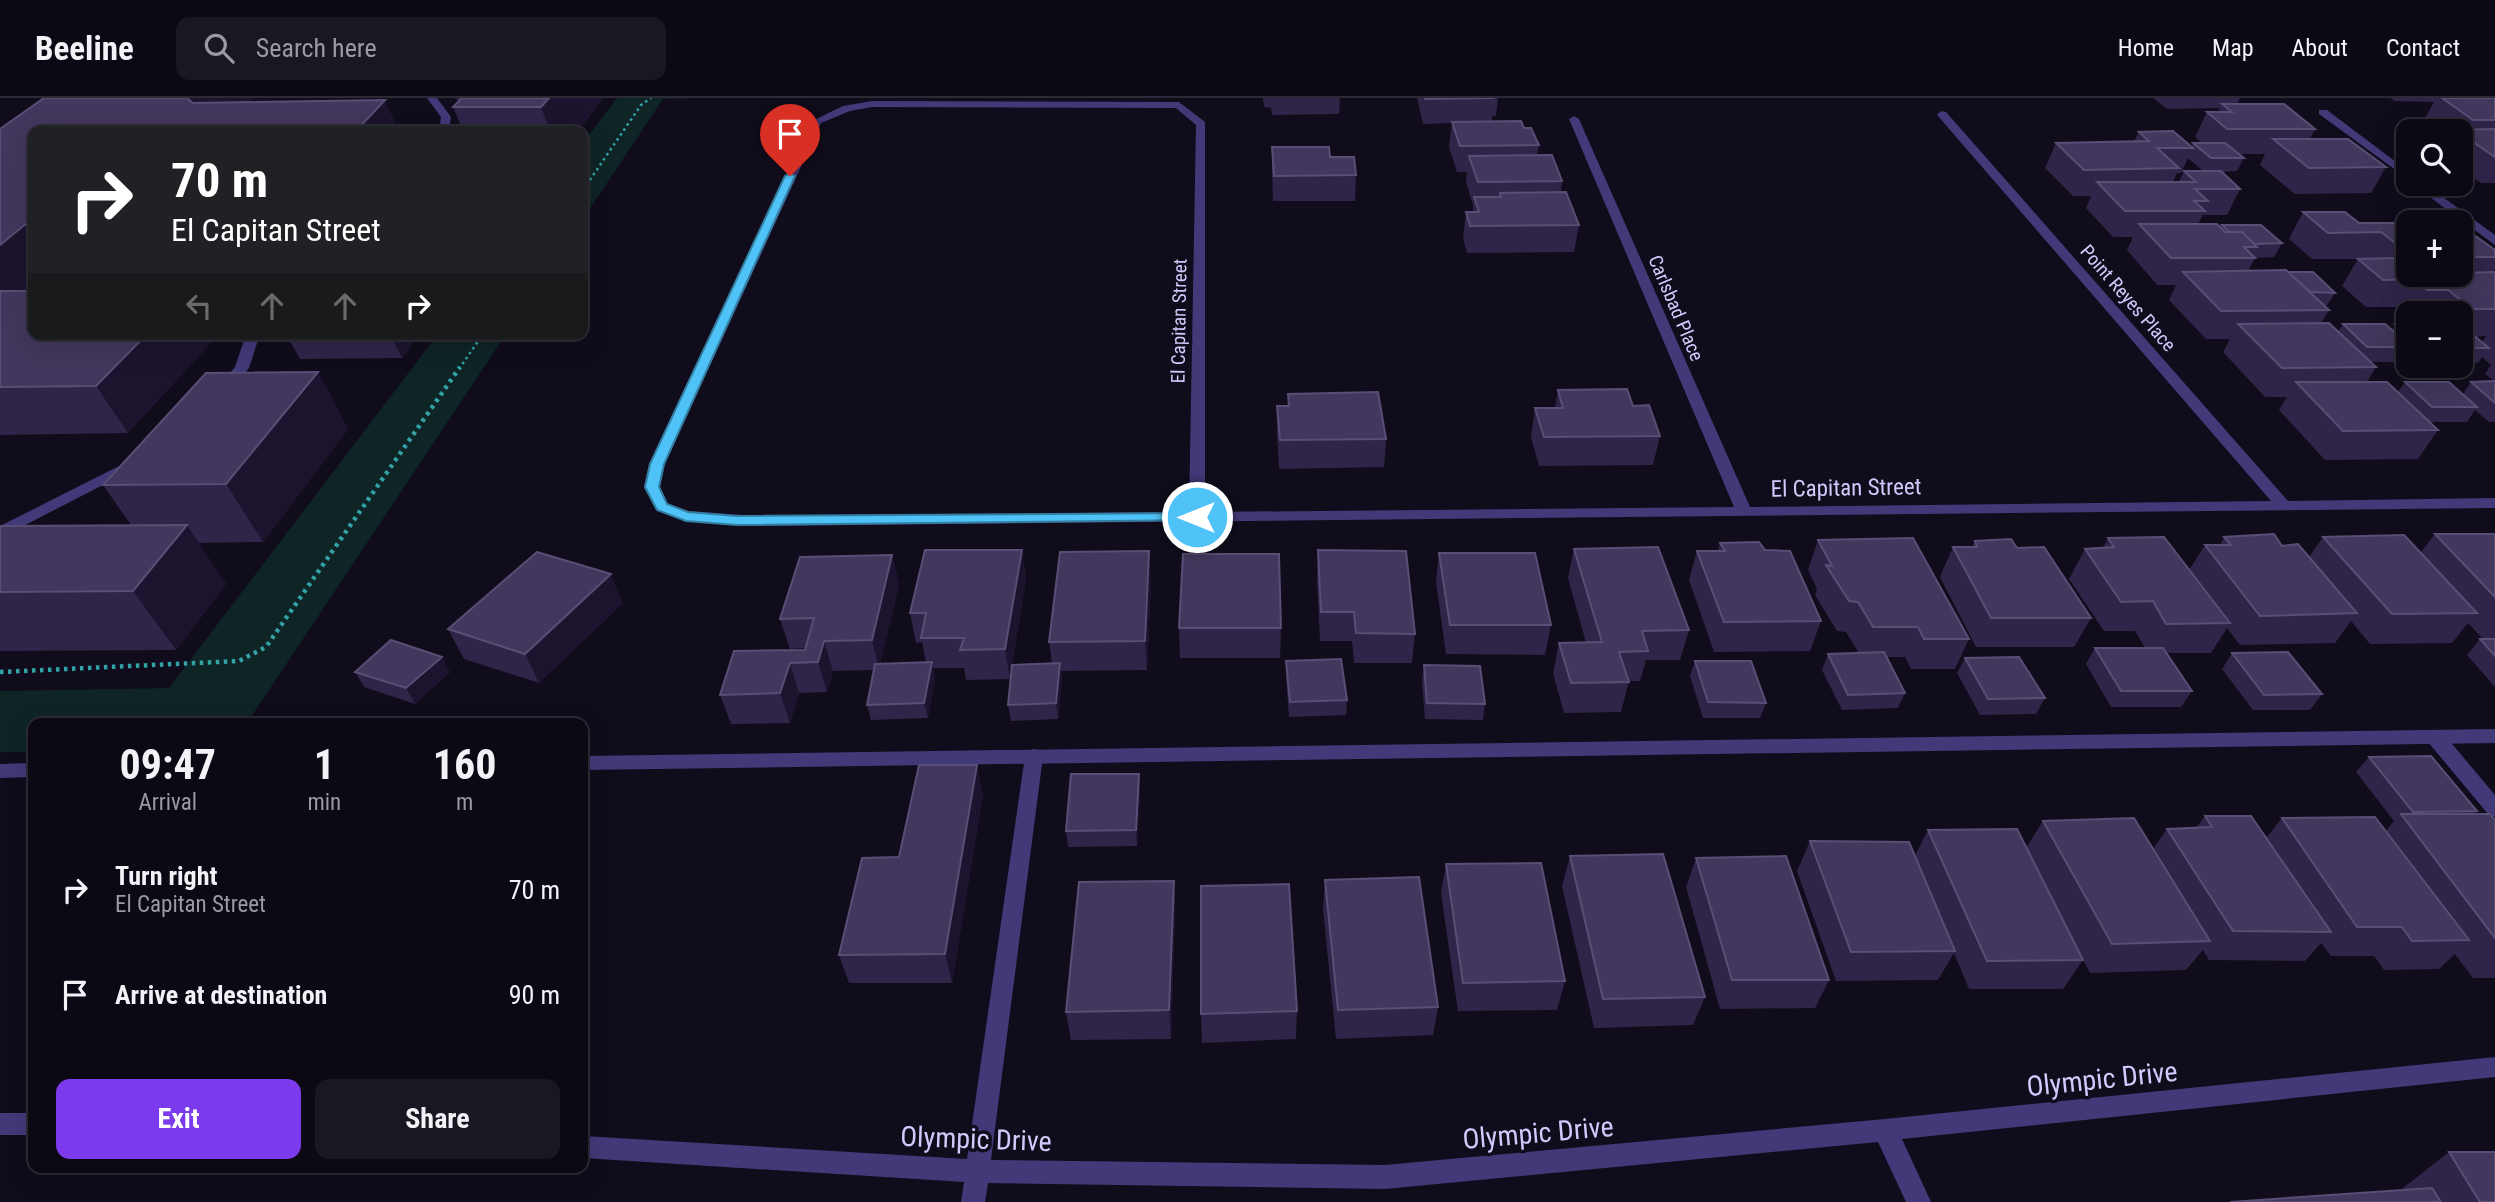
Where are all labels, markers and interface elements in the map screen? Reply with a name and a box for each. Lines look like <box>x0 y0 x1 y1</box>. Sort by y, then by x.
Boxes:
search box <box>176 17 666 80</box>
text: Beeline <box>35 29 134 68</box>
icon: search <box>200 29 238 67</box>
text: Search here <box>256 33 377 63</box>
text: Home <box>2118 34 2174 62</box>
text: Map <box>2212 34 2254 62</box>
text: About <box>2292 34 2348 62</box>
text: Contact <box>2386 34 2460 62</box>
pin <box>760 104 820 176</box>
icon: arrive <box>771 115 809 153</box>
map controls <box>2396 119 2473 378</box>
button: search <box>2396 119 2473 196</box>
text: 70 m <box>171 152 268 209</box>
icon: right <box>56 154 147 245</box>
button: + <box>2396 210 2473 287</box>
text: El Capitan Street <box>171 211 381 249</box>
street label: Point Reyes Place <box>2075 240 2181 356</box>
street label: Carlsbad Place <box>1643 252 1709 364</box>
street label: El Capitan Street <box>1166 259 1192 383</box>
icon: left <box>180 287 218 325</box>
icon: ahead <box>253 287 291 325</box>
icon: ahead <box>326 287 364 325</box>
icon: right <box>399 287 437 325</box>
button: − <box>2396 301 2473 378</box>
street label: El Capitan Street <box>1770 473 1922 503</box>
position arrow <box>1160 480 1234 554</box>
text: 09:47 <box>120 740 216 789</box>
text: 1 <box>314 740 335 789</box>
text: 160 <box>433 740 496 789</box>
text: Arrival <box>138 789 197 816</box>
text: min <box>307 789 341 816</box>
text: m <box>456 789 473 816</box>
text: Turn right <box>115 861 217 891</box>
icon: right <box>56 871 94 909</box>
text: 70 m <box>509 875 560 905</box>
text: El Capitan Street <box>115 891 266 918</box>
icon: arrive <box>56 976 94 1014</box>
text: Arrive at destination <box>115 980 327 1010</box>
text: 90 m <box>509 980 560 1010</box>
street label: Olympic Drive <box>2025 1055 2179 1103</box>
button: Exit <box>56 1079 301 1159</box>
button: Share <box>315 1079 560 1159</box>
street label: Olympic Drive <box>1461 1110 1615 1156</box>
street label: Olympic Drive <box>900 1120 1052 1158</box>

